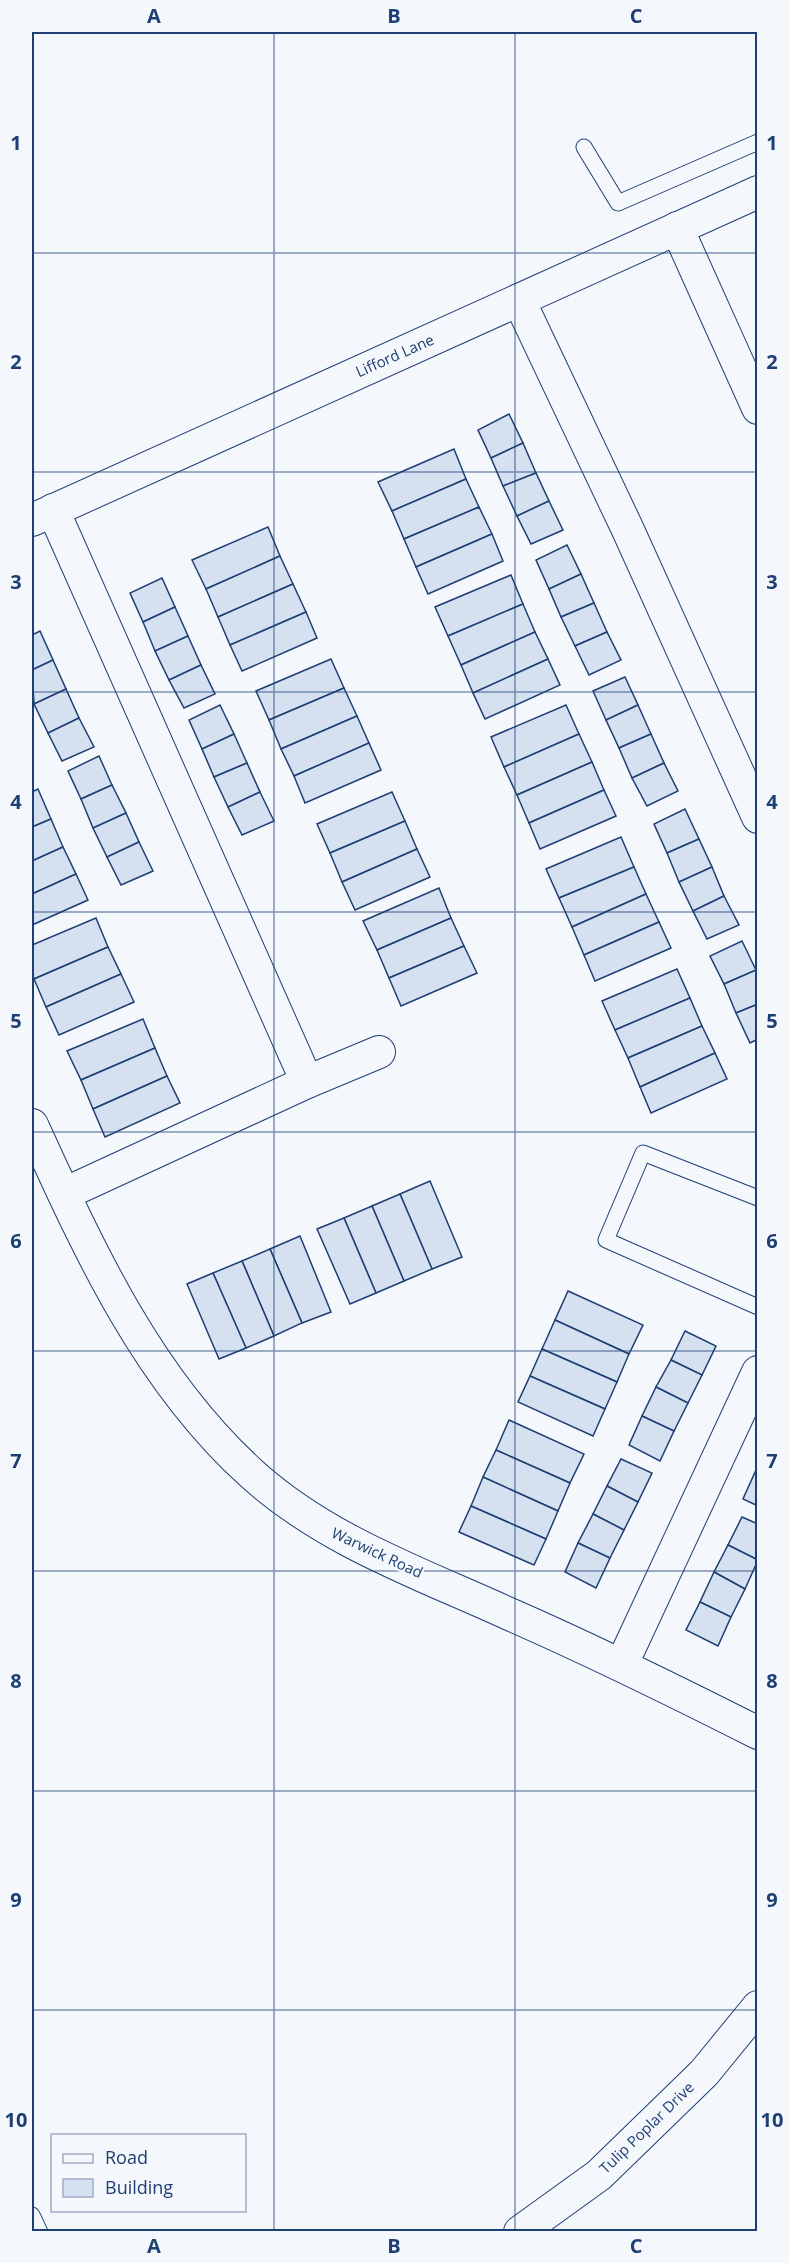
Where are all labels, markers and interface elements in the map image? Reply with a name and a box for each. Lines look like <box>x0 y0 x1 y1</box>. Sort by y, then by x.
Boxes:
text: A <box>147 2 161 29</box>
text: B <box>387 2 401 29</box>
text: C <box>630 2 643 29</box>
text: 1 <box>10 129 22 156</box>
text: 1 <box>766 129 778 156</box>
street label: Lifford Lane <box>352 329 437 381</box>
text: 2 <box>10 348 22 375</box>
text: 2 <box>766 348 778 375</box>
text: 3 <box>10 568 22 595</box>
text: 3 <box>766 568 778 595</box>
text: 4 <box>10 788 22 815</box>
text: 4 <box>766 788 778 815</box>
text: 5 <box>10 1007 22 1034</box>
text: 5 <box>766 1007 778 1034</box>
text: 6 <box>10 1227 22 1254</box>
text: 6 <box>766 1227 778 1254</box>
text: 7 <box>10 1447 22 1474</box>
text: 7 <box>766 1447 778 1474</box>
street label: Warwick Road <box>329 1522 426 1582</box>
text: 8 <box>10 1667 22 1694</box>
text: 8 <box>766 1667 778 1694</box>
text: 9 <box>10 1886 22 1913</box>
text: 9 <box>766 1886 778 1913</box>
street label: Tulip Poplar Drive <box>595 2077 698 2178</box>
text: 10 <box>5 2106 27 2133</box>
text: 10 <box>761 2106 783 2133</box>
legend <box>51 2134 246 2212</box>
text: Road <box>105 2145 148 2169</box>
text: Building <box>105 2175 173 2199</box>
text: A <box>147 2232 161 2259</box>
text: B <box>387 2232 401 2259</box>
text: C <box>630 2232 643 2259</box>

